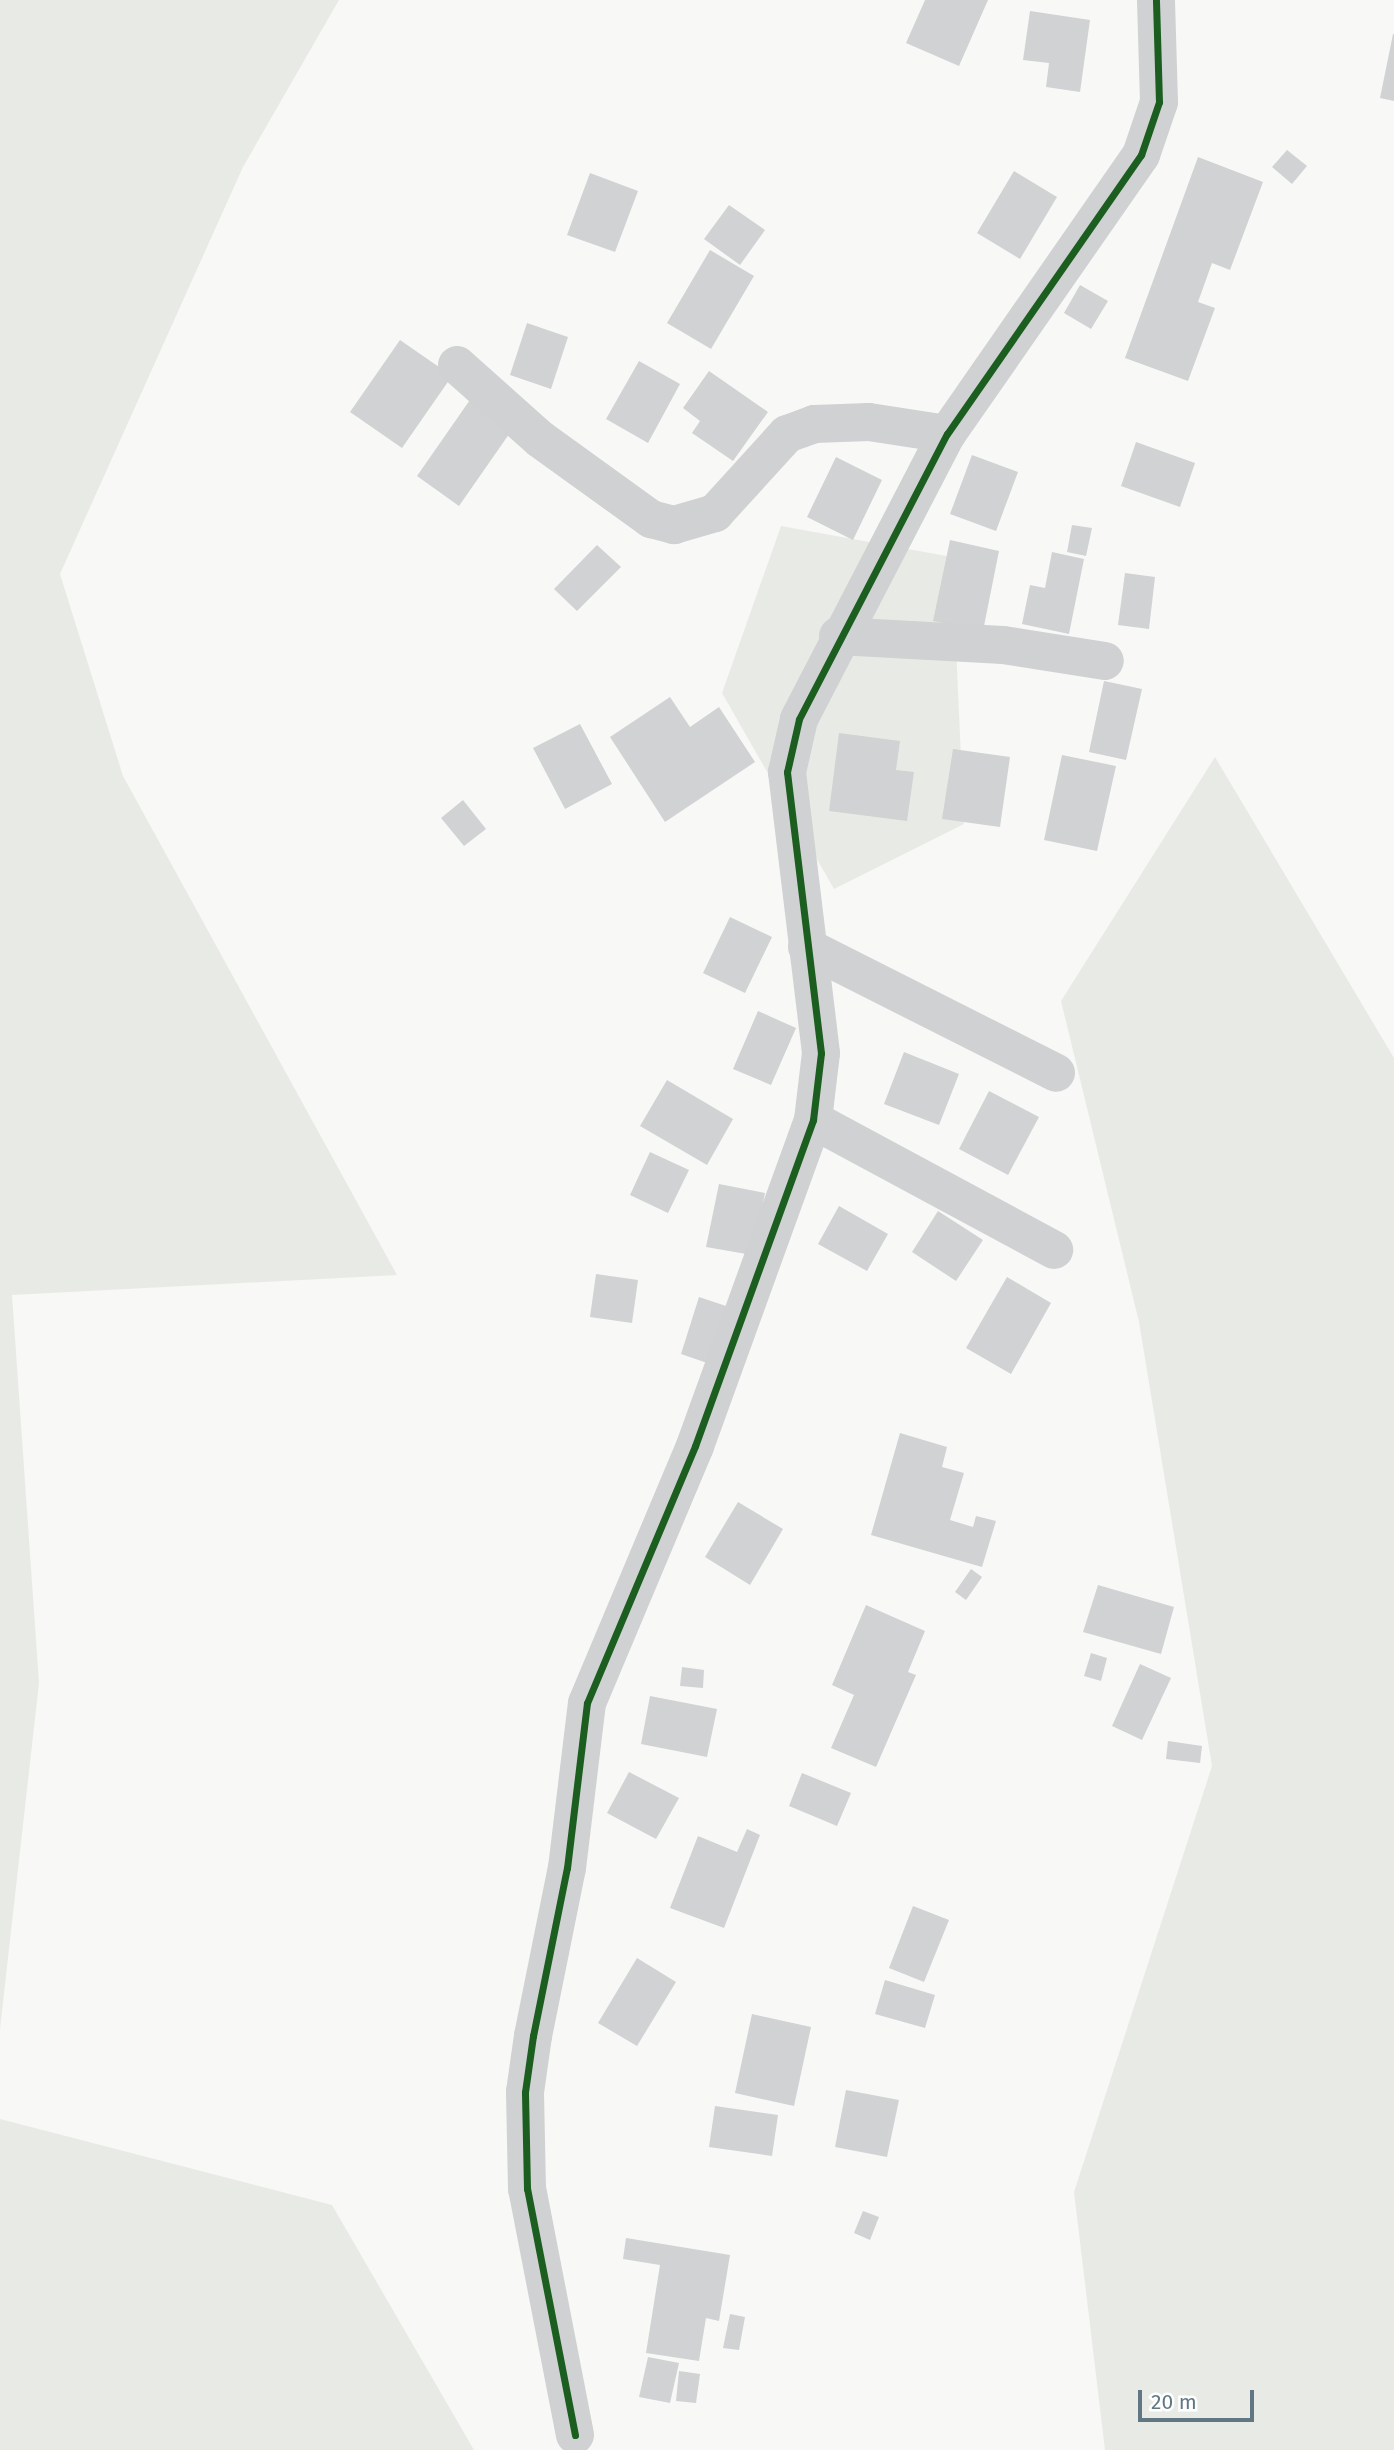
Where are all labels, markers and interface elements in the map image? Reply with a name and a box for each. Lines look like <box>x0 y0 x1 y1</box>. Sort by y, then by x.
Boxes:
scale bar <box>1142 2376 1258 2420</box>
text: 20 m <box>1151 2389 1197 2415</box>

